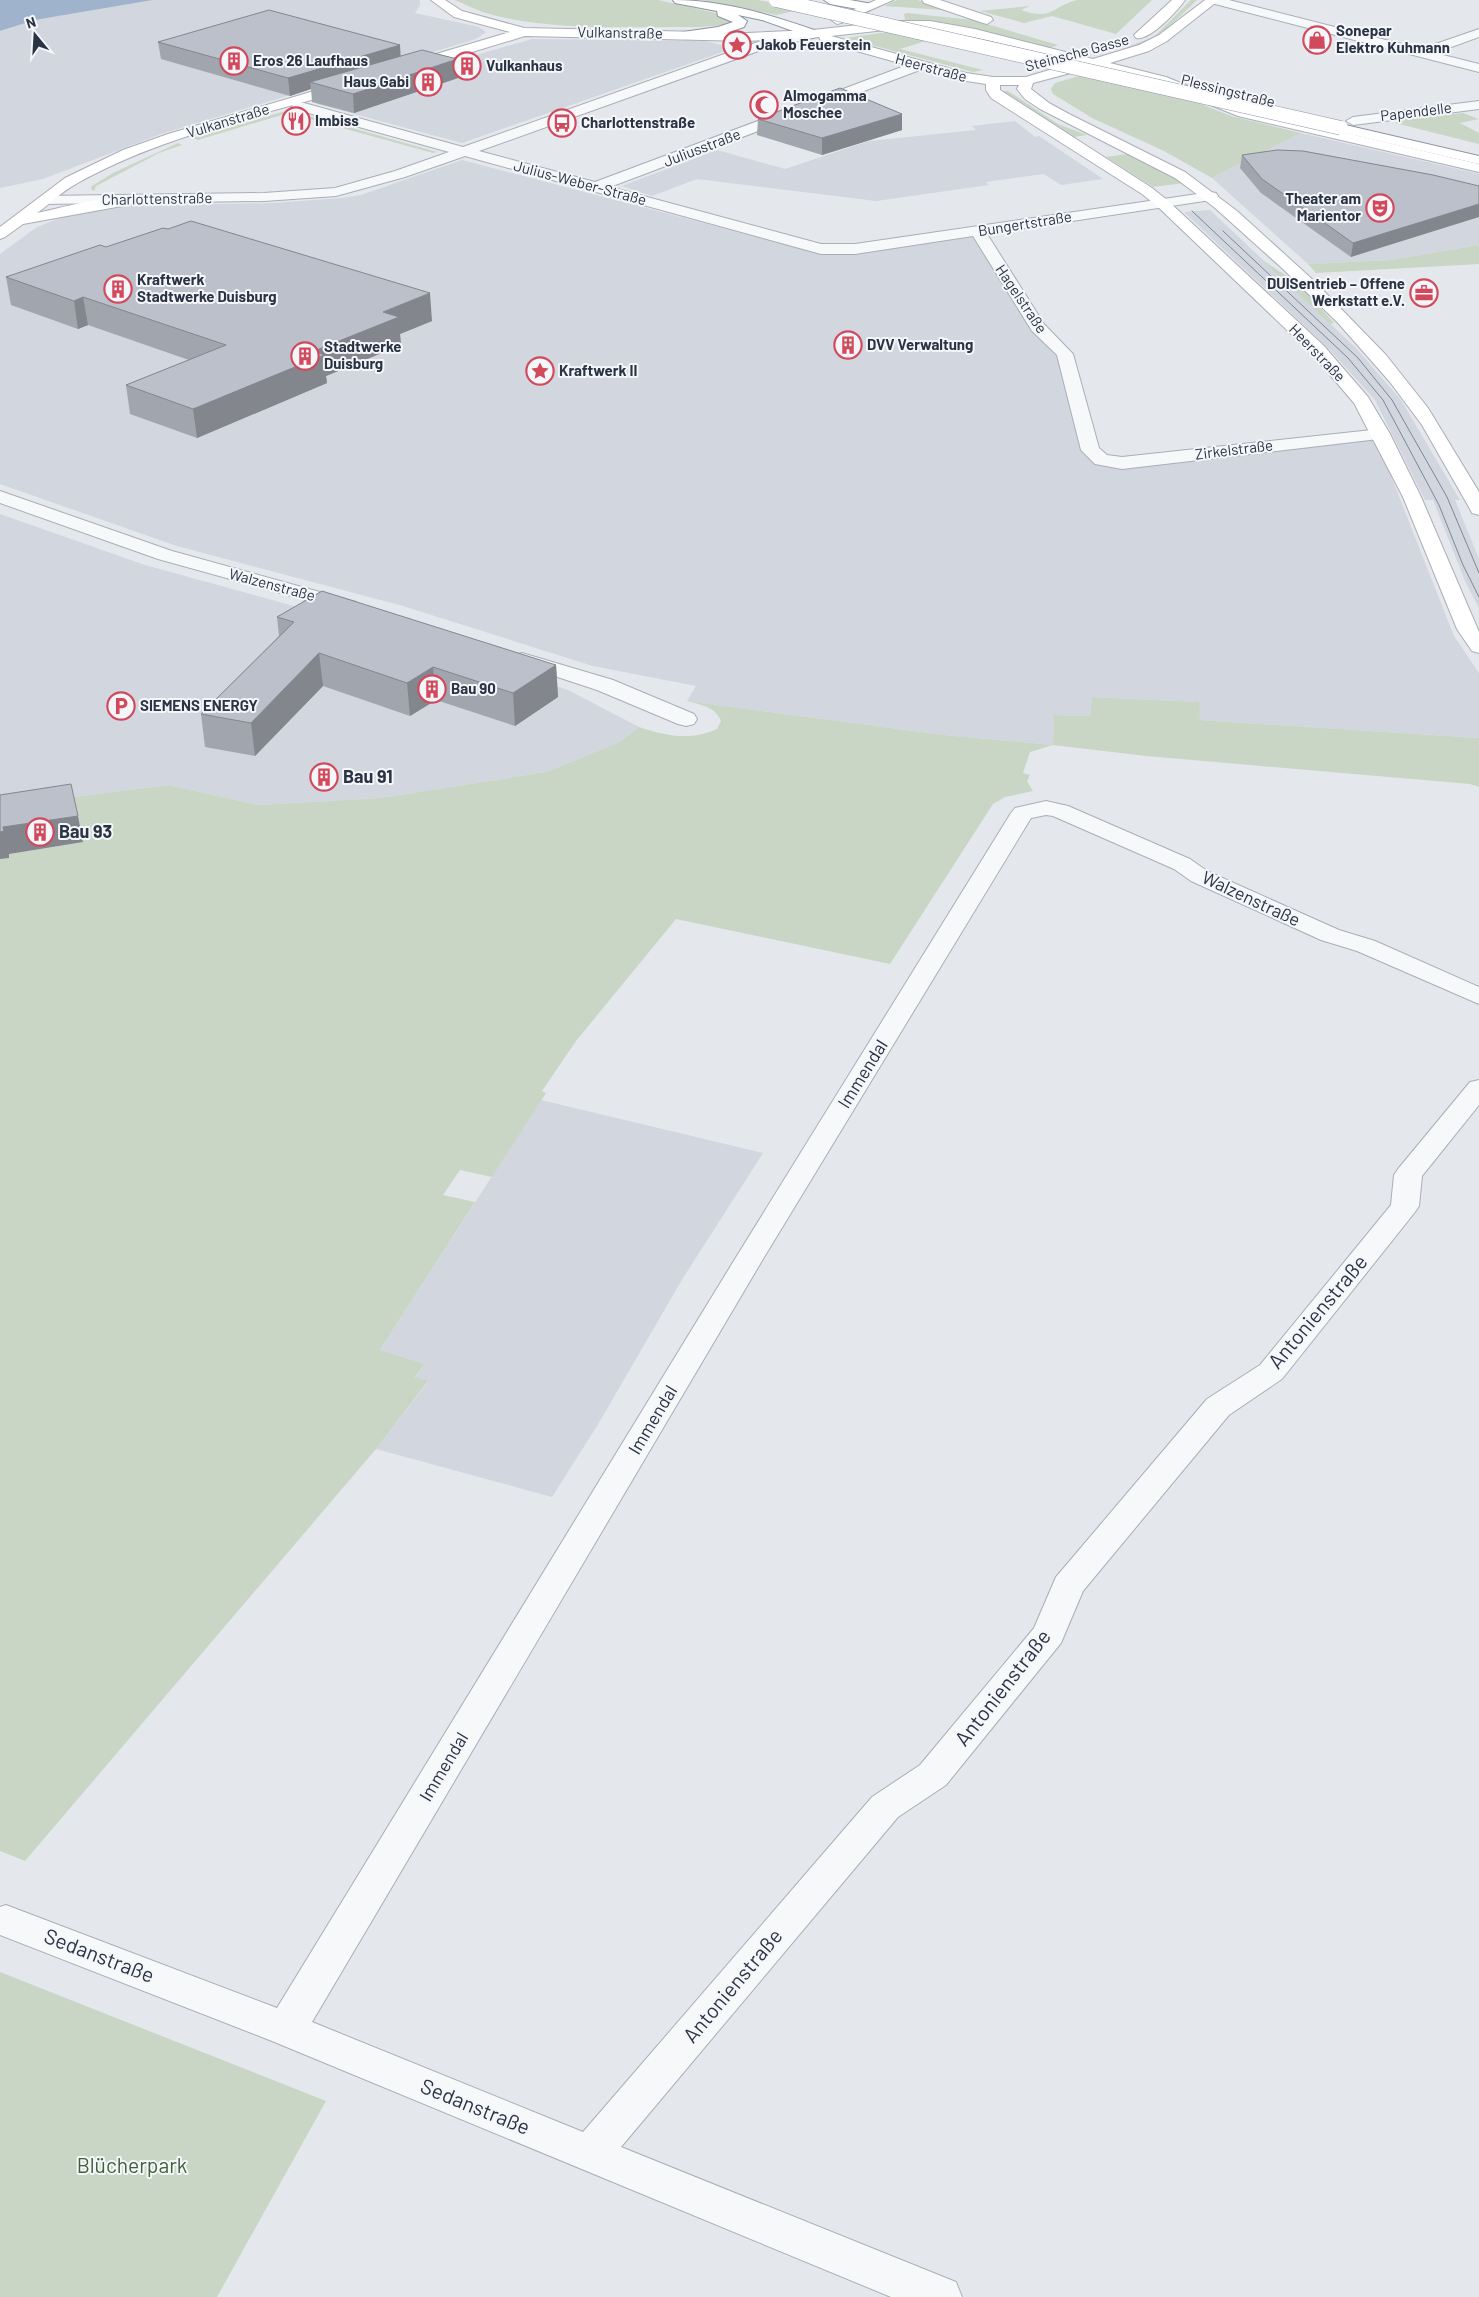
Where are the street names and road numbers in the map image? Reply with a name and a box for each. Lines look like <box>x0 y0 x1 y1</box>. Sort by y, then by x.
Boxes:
street label: Vulkanstraße <box>577 22 663 42</box>
street label: Steinsche Gasse <box>1023 30 1131 75</box>
street label: Heerstraße <box>894 49 969 85</box>
street label: Plessingstraße <box>1179 70 1277 110</box>
street label: Papendelle <box>1379 98 1453 124</box>
street label: Vulkanstraße <box>184 99 271 141</box>
street label: Juliusstraße <box>661 124 743 170</box>
street label: Julius-Weber-Straße <box>512 156 649 208</box>
street label: Charlottenstraße <box>101 188 212 208</box>
street label: Bungertstraße <box>977 207 1073 239</box>
street label: Hagelstraße <box>992 261 1051 336</box>
street label: Heerstraße <box>1286 320 1350 385</box>
street label: Zirkelstraße <box>1194 435 1274 463</box>
street label: Walzenstraße <box>227 564 317 604</box>
street label: Walzenstraße <box>1199 866 1304 930</box>
street label: Immendal <box>833 1035 892 1112</box>
street label: Antonienstraße <box>1262 1249 1372 1373</box>
street label: Immendal <box>623 1381 681 1458</box>
street label: Antonienstraße <box>949 1624 1055 1750</box>
street label: Immendal <box>414 1728 472 1805</box>
street label: Sedanstraße <box>41 1922 158 1987</box>
street label: Antonienstraße <box>677 1923 787 2047</box>
street label: Sedanstraße <box>417 2072 534 2139</box>

